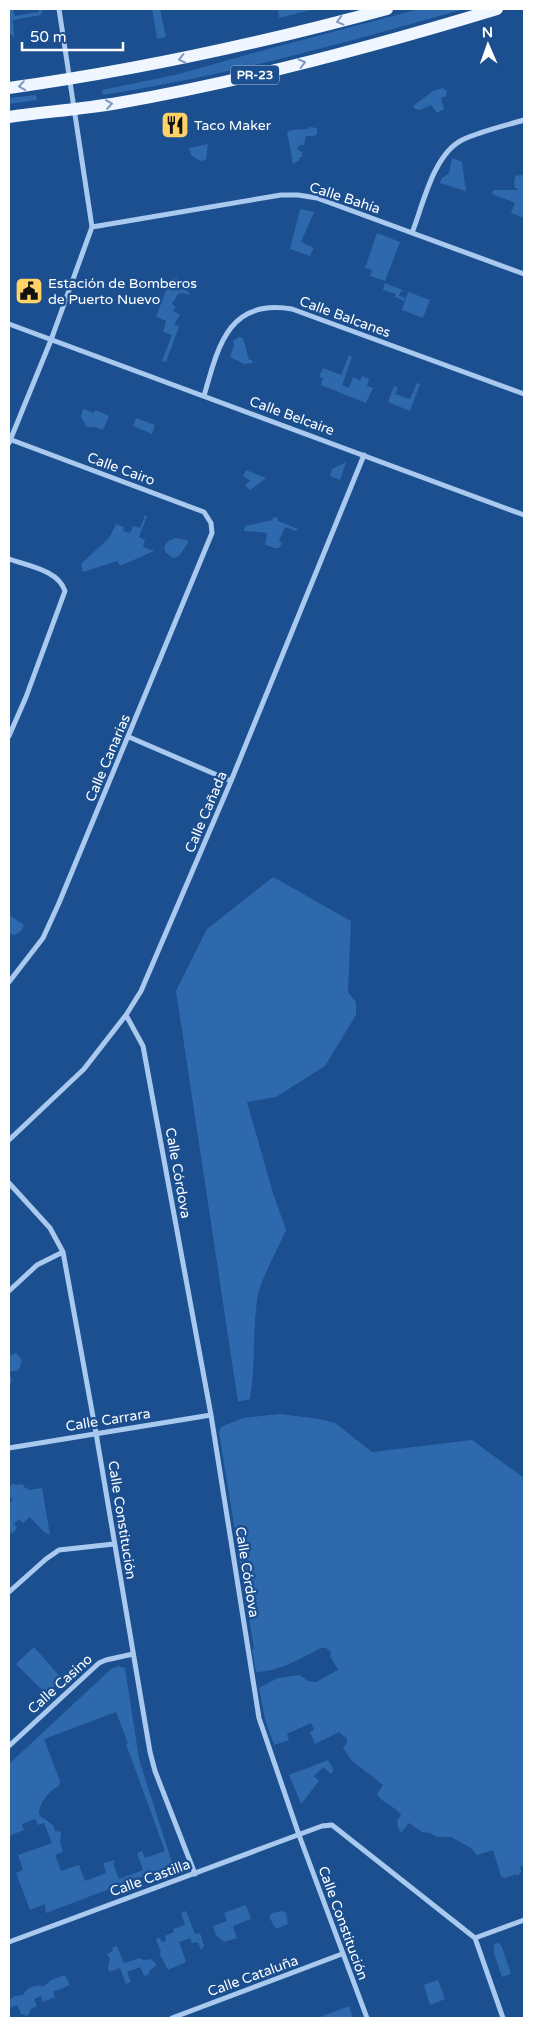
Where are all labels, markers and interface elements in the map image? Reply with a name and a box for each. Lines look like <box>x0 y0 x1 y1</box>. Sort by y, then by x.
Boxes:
one-way arrow <box>337 16 345 26</box>
scale bar <box>22 20 124 52</box>
north arrow <box>463 20 513 70</box>
text: N <box>482 24 493 41</box>
text: 50 m <box>30 28 67 46</box>
one-way arrow <box>178 54 187 64</box>
one-way arrow <box>298 58 307 69</box>
road number: PR-23 <box>231 66 279 84</box>
one-way arrow <box>18 81 26 91</box>
one-way arrow <box>105 99 113 110</box>
restaurant icon: Taco Maker <box>160 110 190 140</box>
place label: Taco Maker <box>194 117 272 134</box>
street label: Calle Bahía <box>307 179 383 217</box>
place label: Estación de Bomberos de Puerto Nuevo <box>48 275 197 308</box>
public building icon: Estación de Bomberos de Puerto Nuevo <box>14 276 44 306</box>
street label: Calle Balcanes <box>297 293 393 341</box>
street label: Calle Belcaire <box>247 393 337 439</box>
street label: Calle Cairo <box>85 449 157 489</box>
street label: Calle Canarias <box>82 711 134 804</box>
street label: Calle Cañada <box>181 769 231 855</box>
street label: Calle Córdova <box>162 1126 194 1220</box>
street label: Calle Carrara <box>64 1405 152 1435</box>
street label: Calle Constitución <box>104 1459 140 1581</box>
street label: Calle Córdova <box>231 1525 263 1619</box>
street label: Calle Casino <box>24 1651 96 1717</box>
street label: Calle Castilla <box>108 1856 192 1900</box>
street label: Calle Constitución <box>314 1864 372 1982</box>
street label: Calle Cataluña <box>205 1952 301 2000</box>

